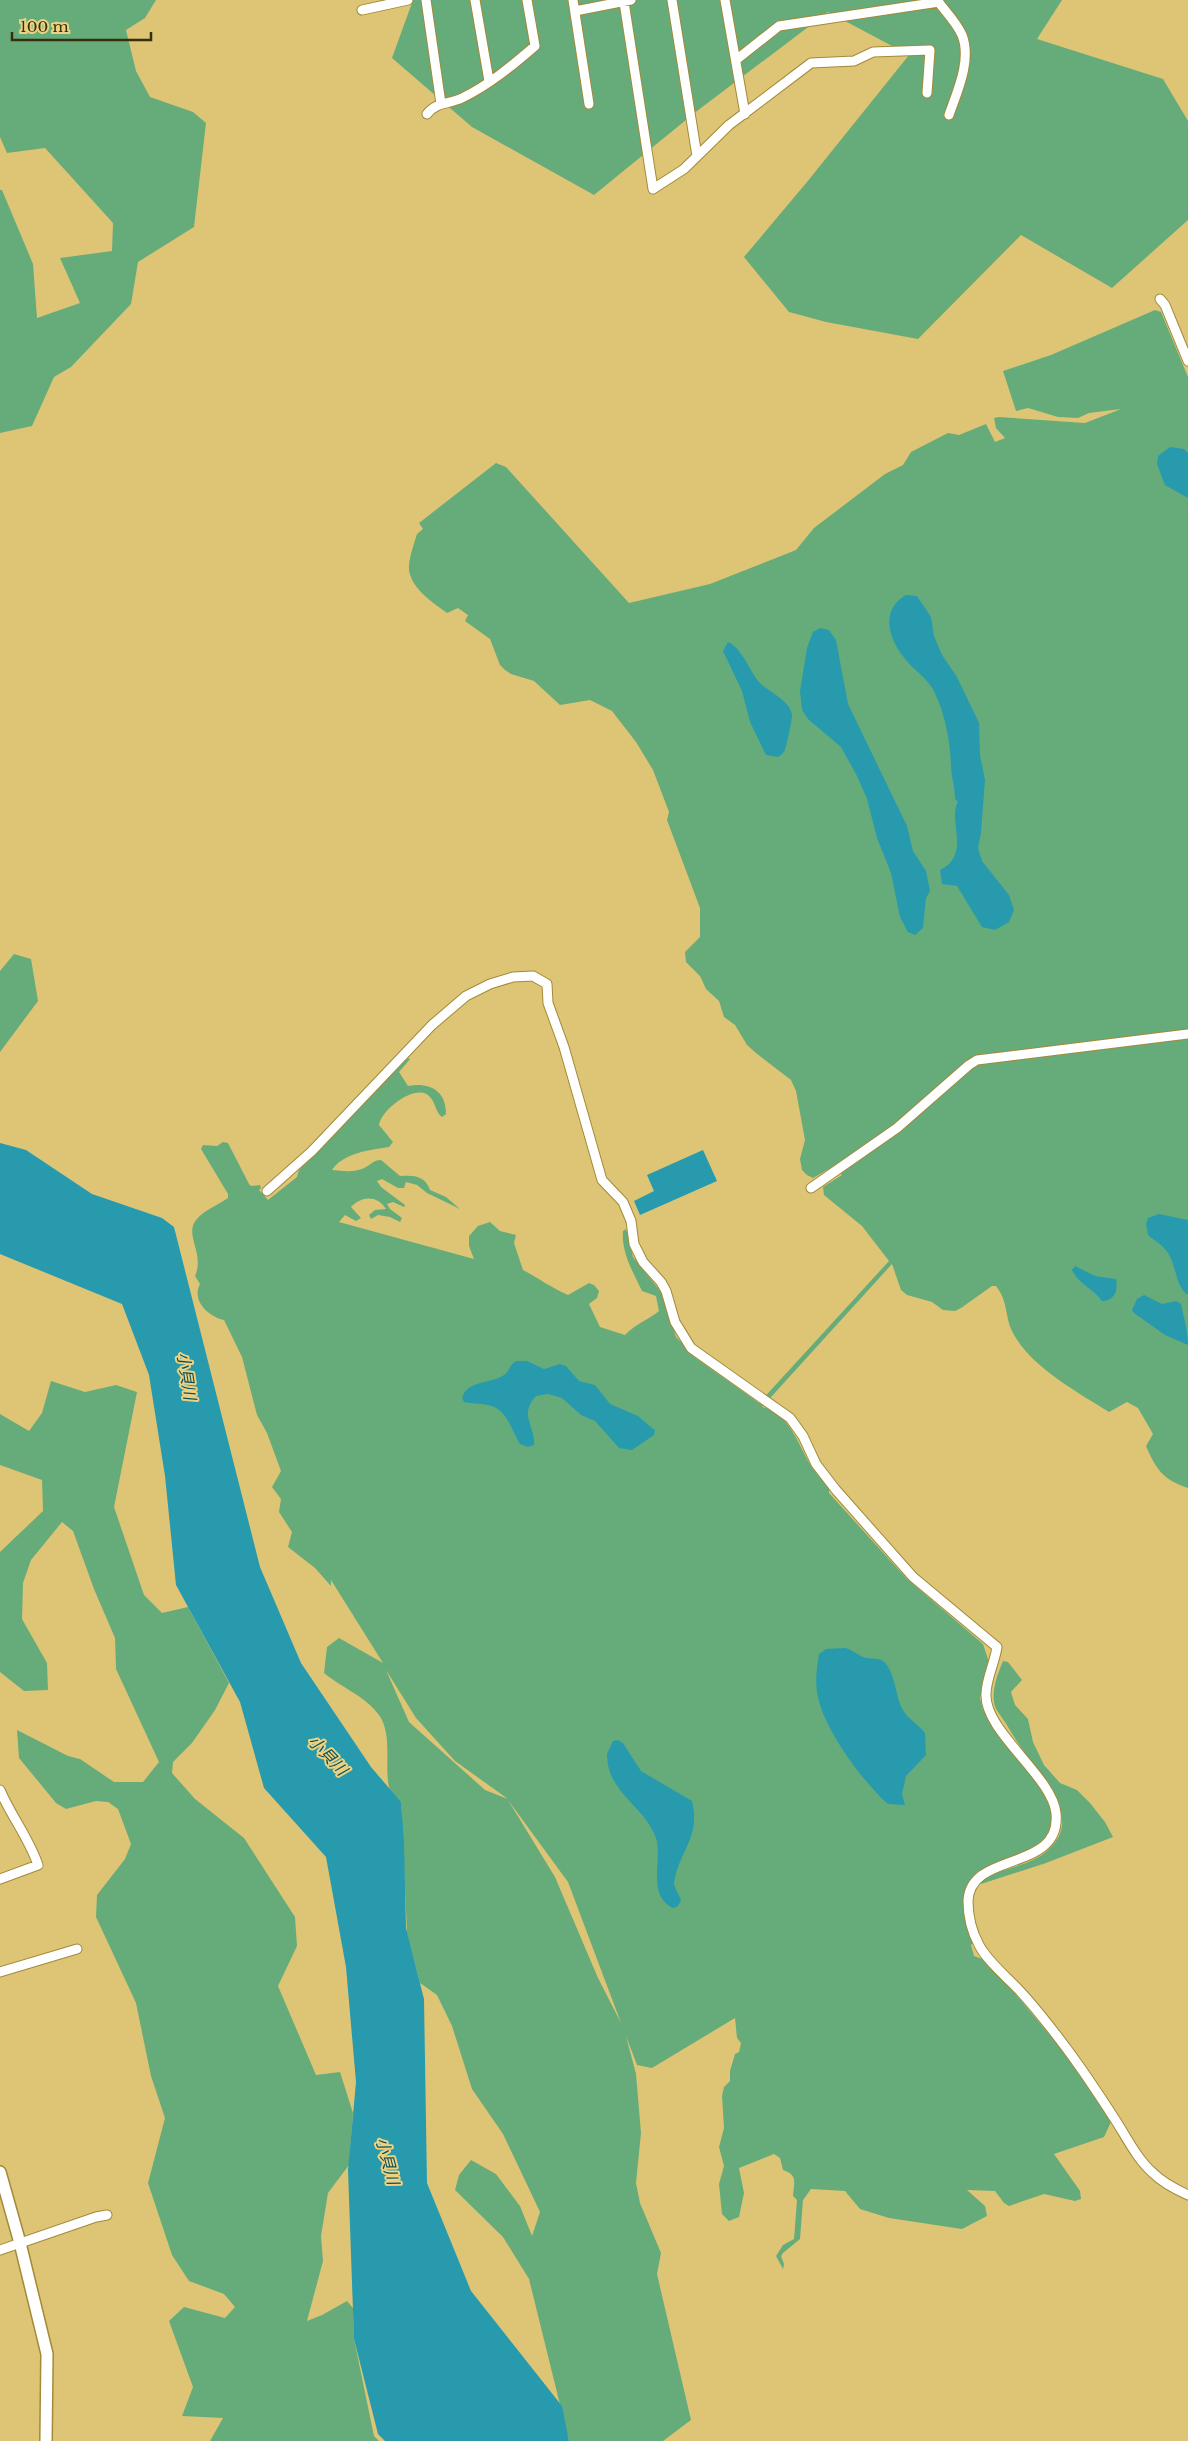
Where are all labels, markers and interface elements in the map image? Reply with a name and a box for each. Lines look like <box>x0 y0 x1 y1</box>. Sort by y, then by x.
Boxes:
scale bar <box>12 10 151 42</box>
text: 100 m <box>20 17 69 36</box>
water label: 小貝川 <box>173 1351 201 1403</box>
water label: 小貝川 <box>304 1731 353 1781</box>
water label: 小貝川 <box>372 2135 404 2189</box>

